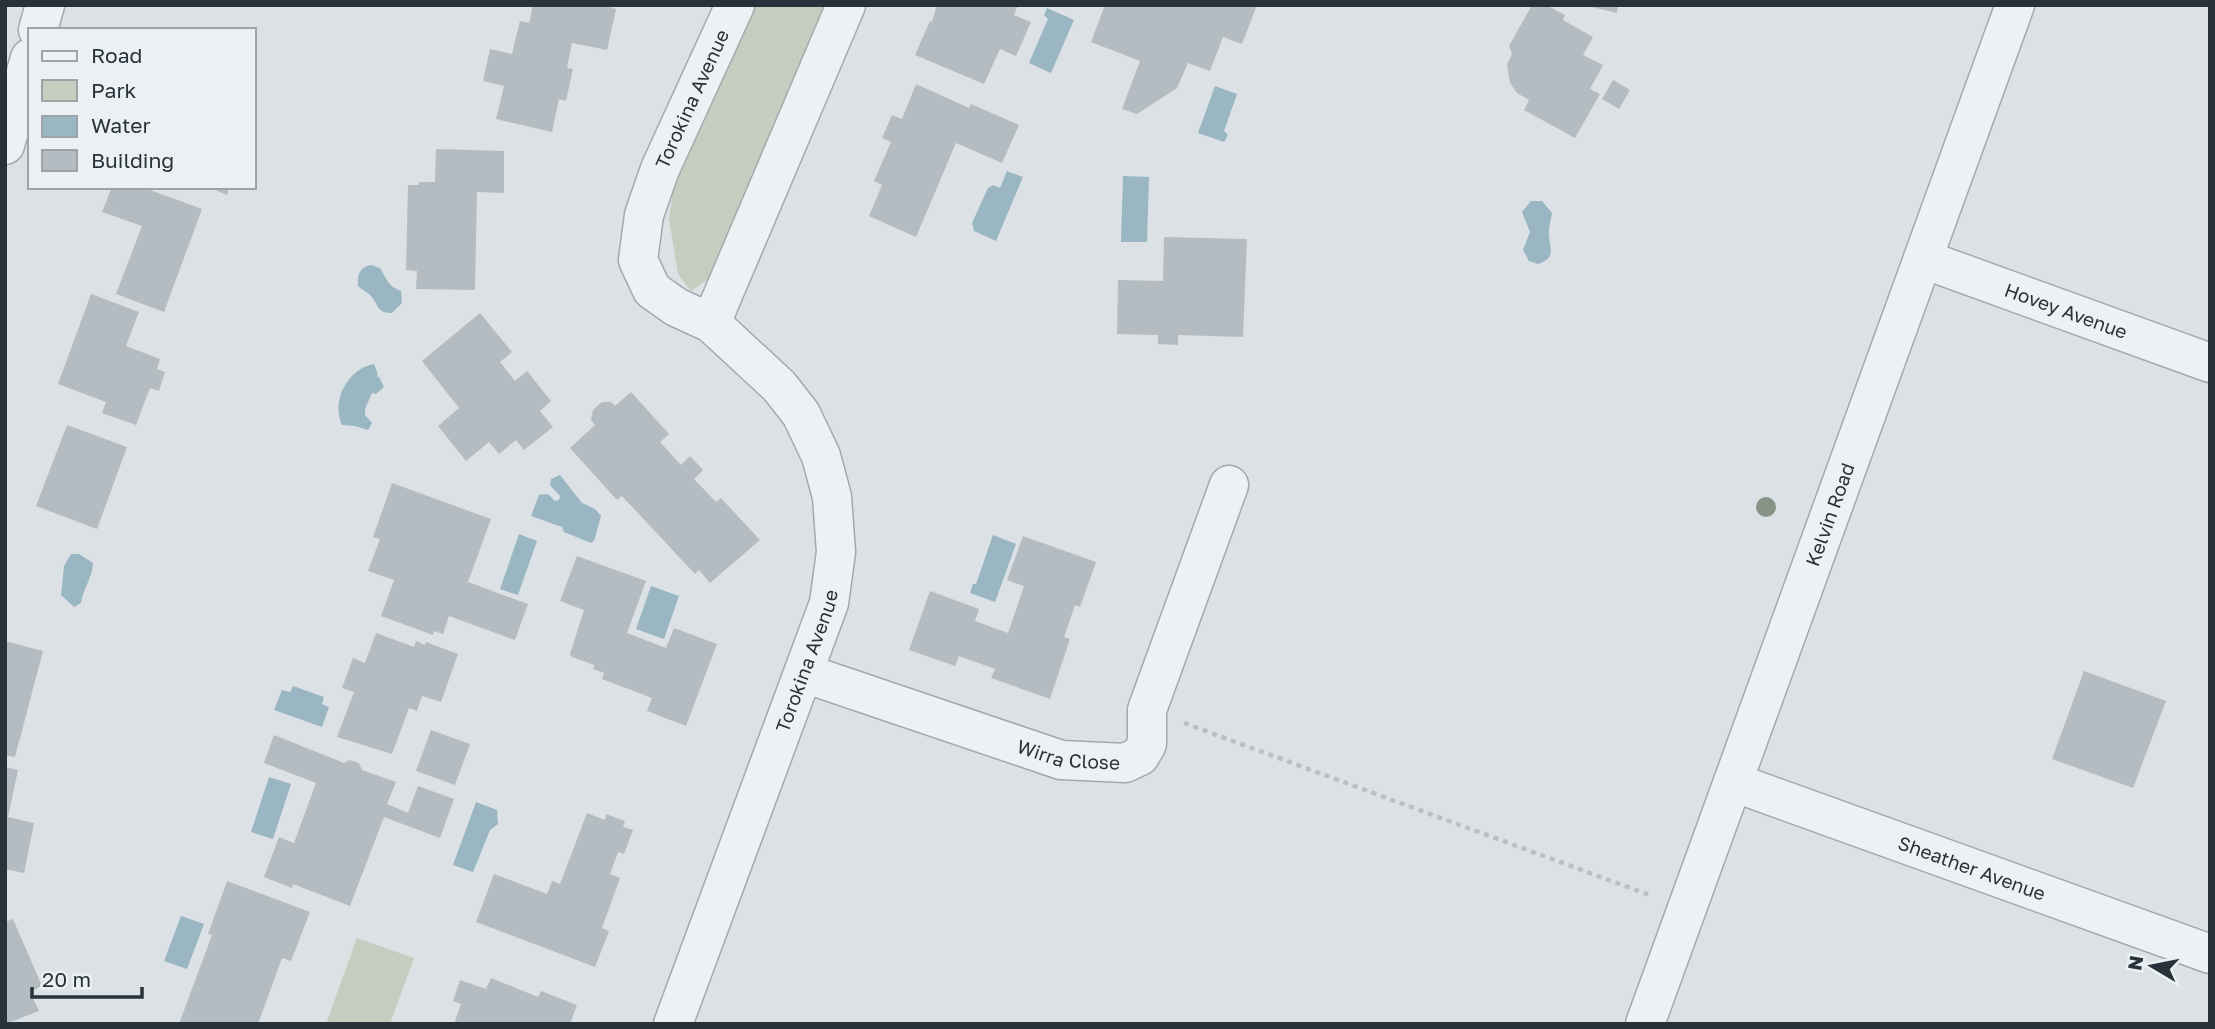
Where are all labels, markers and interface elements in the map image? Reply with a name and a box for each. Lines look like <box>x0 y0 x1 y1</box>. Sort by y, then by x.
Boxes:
street label: Torokina Avenue <box>650 26 733 172</box>
legend <box>28 28 256 189</box>
text: Road <box>91 42 142 68</box>
text: Park <box>91 77 137 103</box>
text: Water <box>91 112 151 138</box>
text: Building <box>91 147 174 173</box>
street label: Hovey Avenue <box>2002 278 2131 343</box>
street label: Kelvin Road <box>1800 460 1859 569</box>
street label: Torokina Avenue <box>770 588 842 735</box>
street label: Wirra Close <box>1014 734 1121 774</box>
street label: Sheather Avenue <box>1895 831 2049 905</box>
north arrow <box>2117 931 2187 1001</box>
text: N <box>2122 954 2147 972</box>
scale bar <box>32 956 142 1000</box>
text: 20 m <box>42 966 91 992</box>

